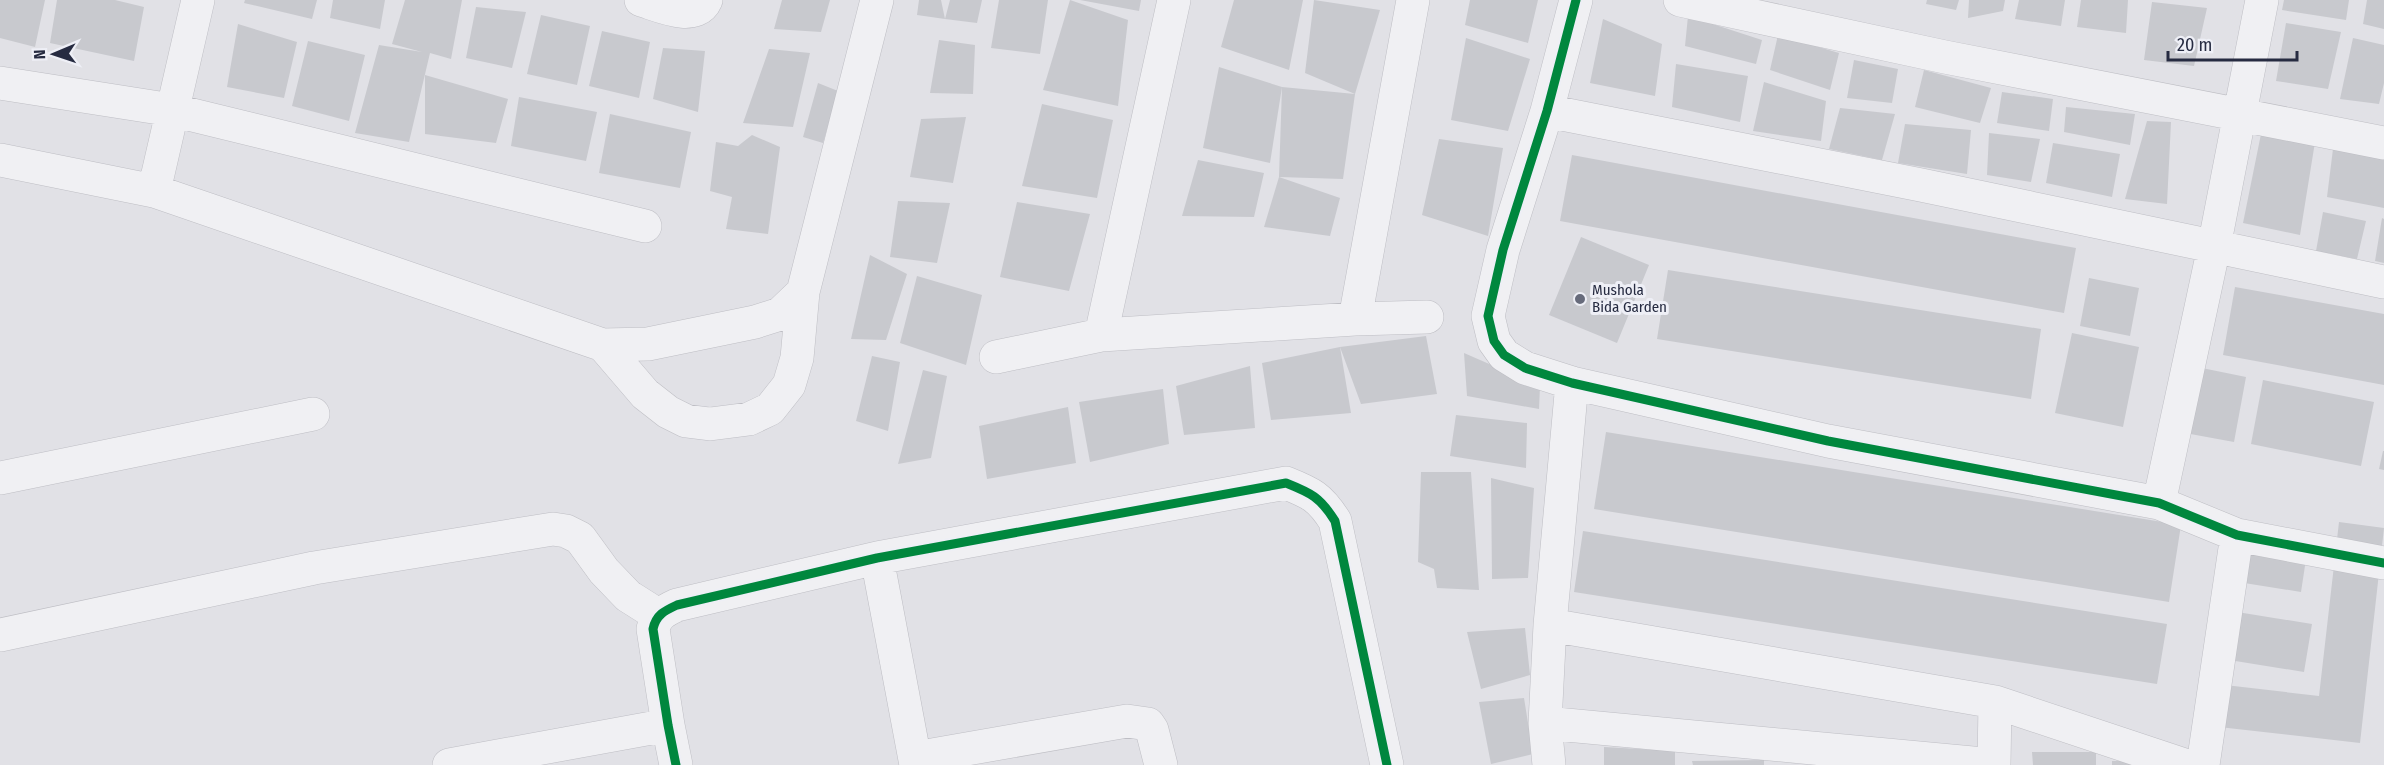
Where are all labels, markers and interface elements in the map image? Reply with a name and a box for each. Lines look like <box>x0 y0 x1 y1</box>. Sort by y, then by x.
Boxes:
north arrow <box>24 24 84 84</box>
scale bar <box>2168 24 2297 62</box>
text: 20 m <box>2177 34 2212 56</box>
text: N <box>30 49 49 60</box>
place label: Mushola Bida Garden <box>1592 281 1667 316</box>
marker: Mushola Bida Garden <box>1573 292 1587 306</box>

